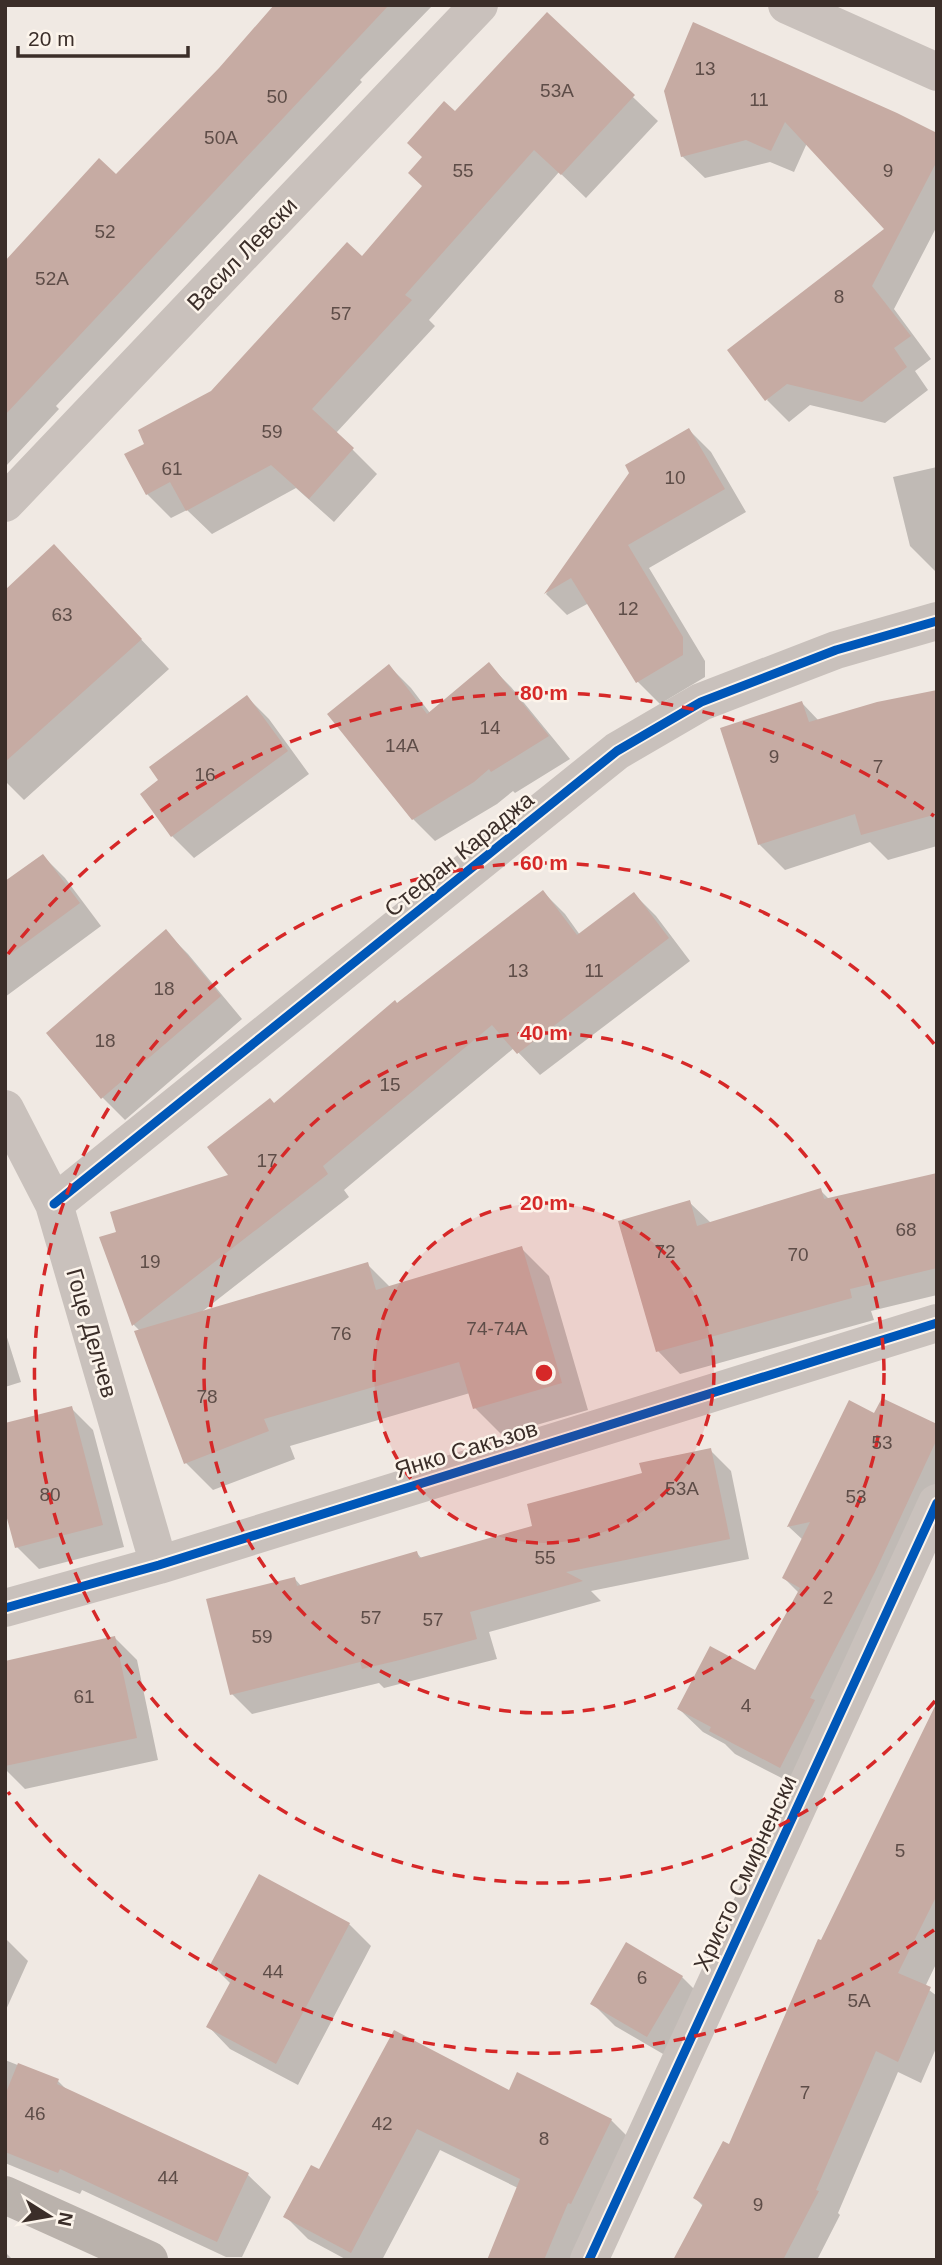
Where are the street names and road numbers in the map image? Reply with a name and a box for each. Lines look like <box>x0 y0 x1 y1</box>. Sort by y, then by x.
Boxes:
street label: Васил Левски <box>182 192 302 316</box>
street label: Стефан Караджа <box>379 786 539 922</box>
street label: Гоце Делчев <box>61 1265 123 1401</box>
street label: Янко Сакъзов <box>391 1415 541 1483</box>
street label: Христо Смирненски <box>688 1771 802 1975</box>

